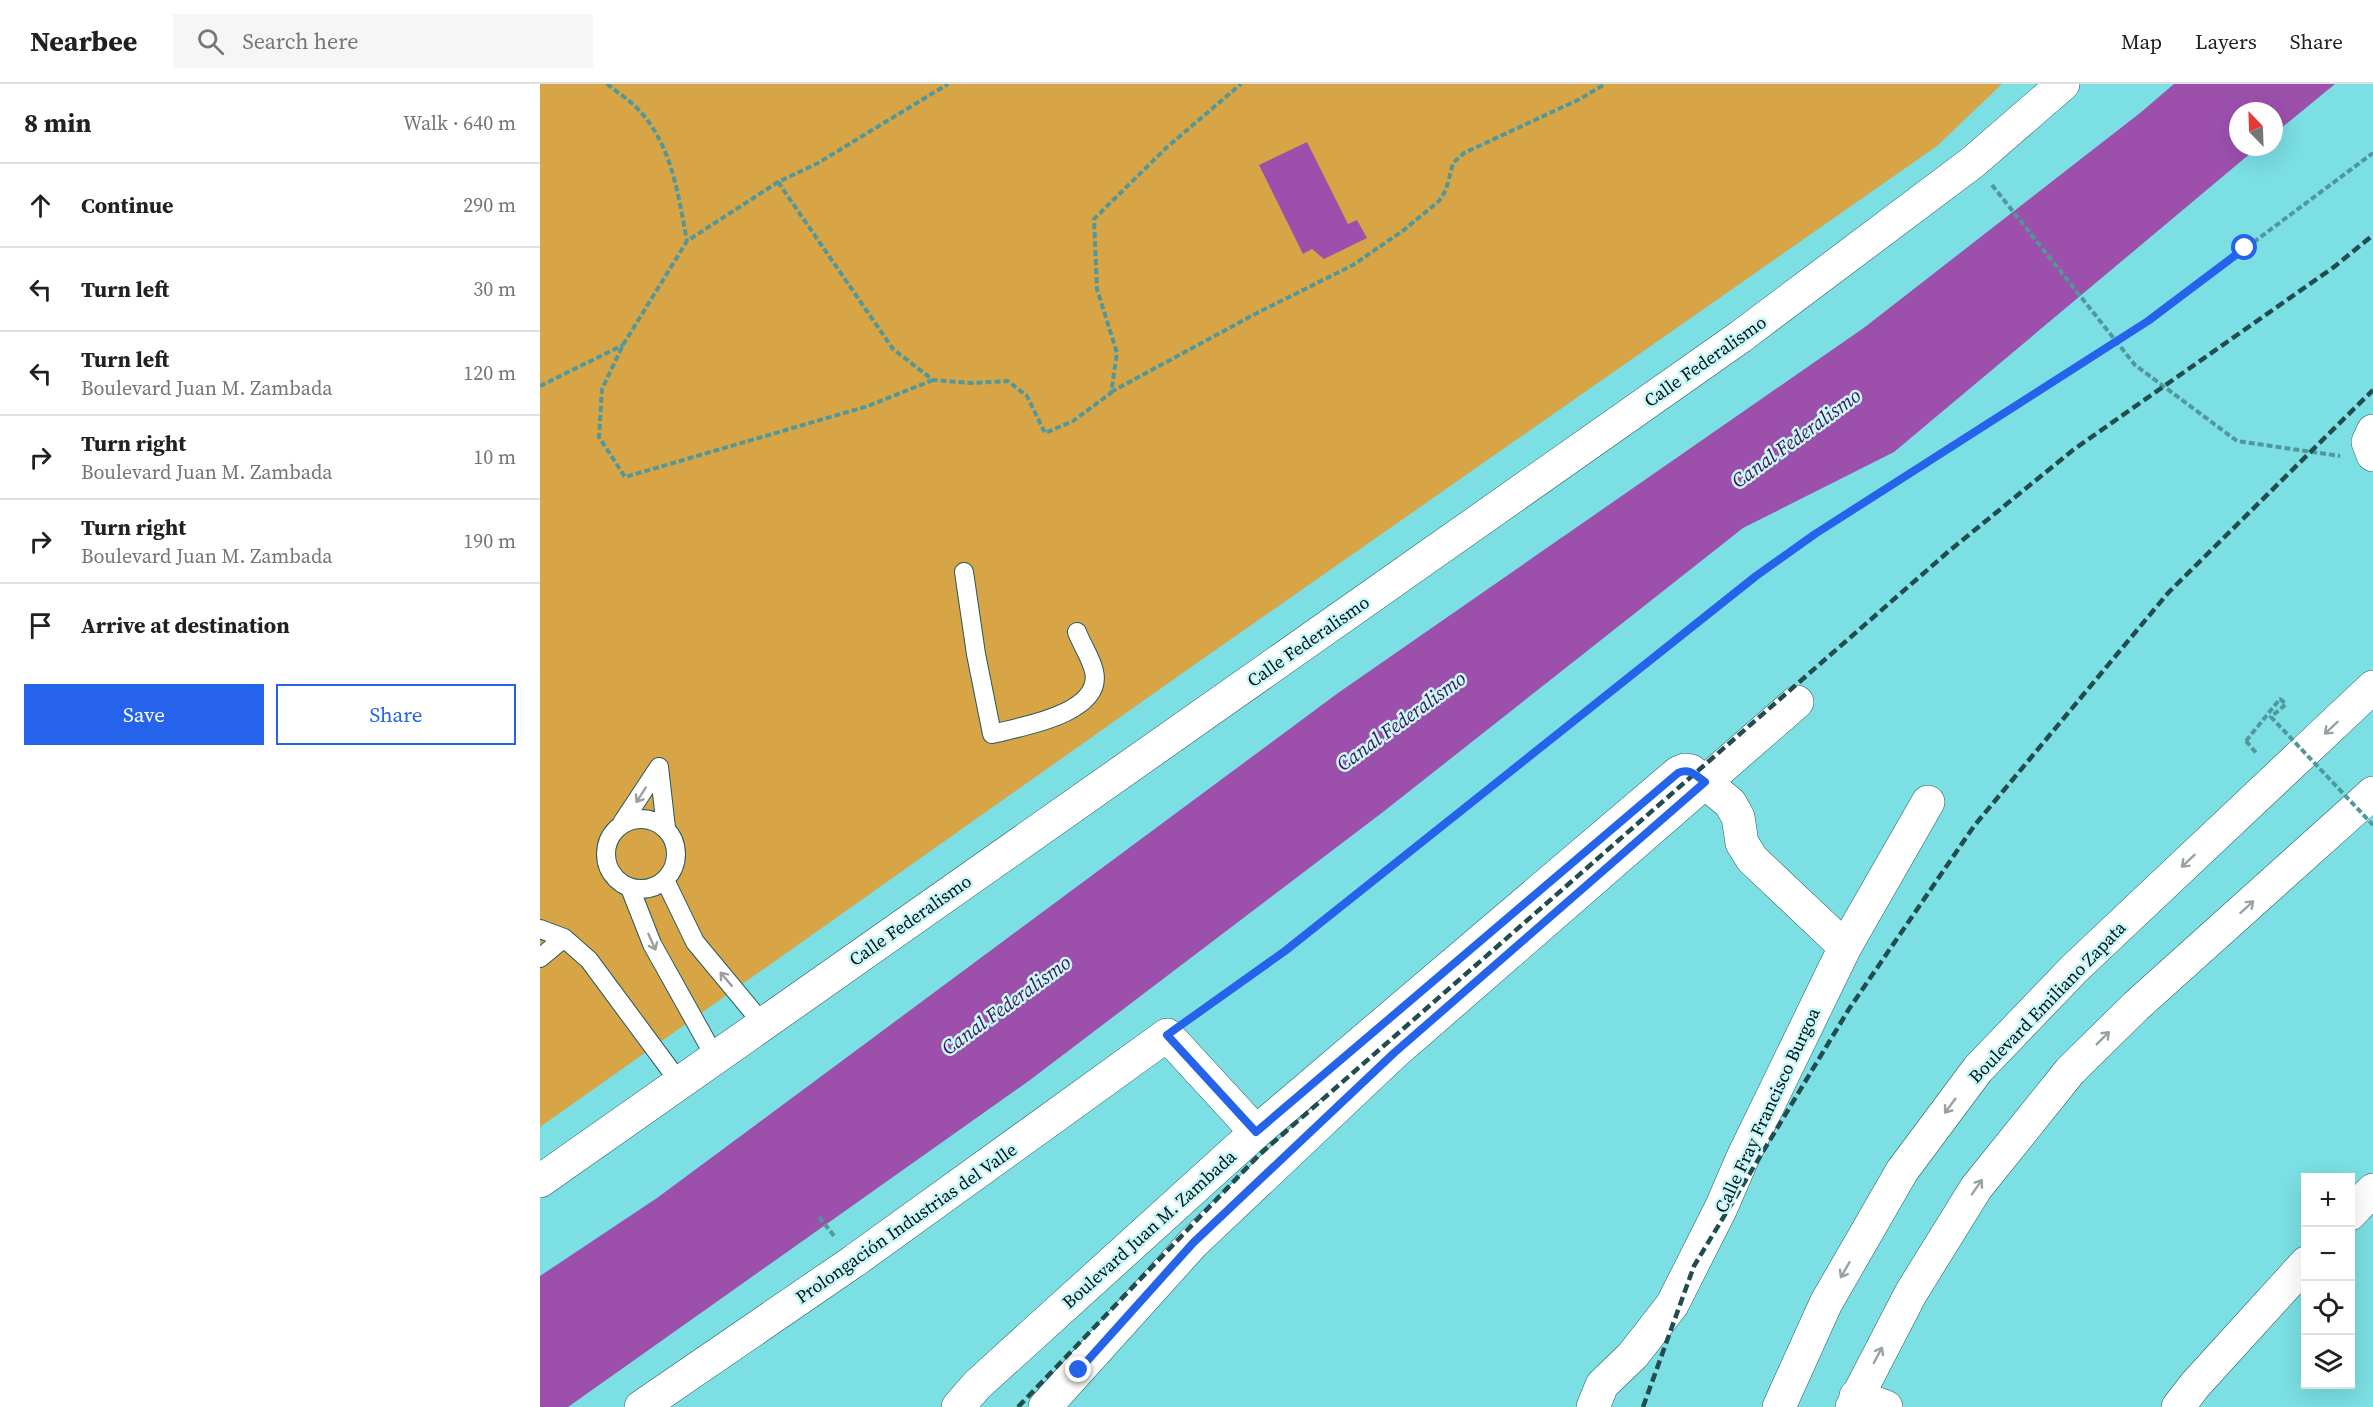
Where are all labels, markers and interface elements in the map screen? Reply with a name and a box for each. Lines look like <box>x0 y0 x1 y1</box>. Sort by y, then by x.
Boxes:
search box <box>173 14 593 68</box>
text: Nearbee <box>30 22 137 60</box>
icon: search <box>194 25 227 58</box>
text: Search here <box>242 26 358 56</box>
text: Map <box>2121 27 2162 56</box>
text: Layers <box>2195 27 2257 56</box>
text: Share <box>2290 27 2343 56</box>
north arrow <box>2229 102 2283 156</box>
text: 8 min <box>24 105 91 141</box>
text: Walk · 640 m <box>403 109 516 137</box>
icon: ahead <box>24 189 57 222</box>
text: Continue <box>81 190 174 220</box>
text: 290 m <box>463 191 516 219</box>
route start <box>2231 234 2257 260</box>
icon: left <box>24 273 57 306</box>
text: Turn left <box>81 274 169 304</box>
text: 30 m <box>473 275 516 303</box>
street label: Calle Federalismo <box>1639 309 1771 413</box>
text: Turn left <box>81 344 169 374</box>
icon: left <box>24 357 57 390</box>
text: 120 m <box>463 359 516 387</box>
text: Boulevard Juan M. Zambada <box>81 374 332 402</box>
water label: Canal Federalismo <box>1726 381 1867 495</box>
text: Turn right <box>81 428 186 458</box>
icon: right <box>24 441 57 474</box>
text: 10 m <box>473 443 516 471</box>
text: Boulevard Juan M. Zambada <box>81 458 332 486</box>
text: Turn right <box>81 512 186 542</box>
icon: right <box>24 525 57 558</box>
text: 190 m <box>463 527 516 555</box>
text: Boulevard Juan M. Zambada <box>81 542 332 570</box>
street label: Calle Federalismo <box>1242 589 1374 693</box>
icon: arrive <box>24 609 57 642</box>
text: Arrive at destination <box>81 610 290 640</box>
water label: Canal Federalismo <box>1331 664 1472 778</box>
button: Save <box>24 684 264 745</box>
button: Share <box>276 684 516 745</box>
one-way arrow <box>2323 720 2338 735</box>
one-way arrow <box>634 786 646 803</box>
one-way arrow <box>2181 854 2196 868</box>
street label: Calle Federalismo <box>844 868 976 972</box>
one-way arrow <box>2239 900 2254 914</box>
street label: Boulevard Emiliano Zapata <box>1963 915 2132 1088</box>
one-way arrow <box>647 932 658 951</box>
water label: Canal Federalismo <box>936 948 1077 1062</box>
one-way arrow <box>719 971 732 987</box>
street label: Calle Fray Francisco Burgoa <box>1708 1003 1826 1217</box>
one-way arrow <box>2095 1031 2110 1046</box>
one-way arrow <box>1944 1097 1957 1113</box>
street label: Prolongación Industrias del Valle <box>790 1137 1022 1309</box>
street label: Boulevard Juan M. Zambada <box>1057 1143 1242 1314</box>
map controls <box>2301 1173 2355 1389</box>
button: + <box>2301 1173 2355 1227</box>
one-way arrow <box>1971 1179 1983 1196</box>
button: − <box>2301 1227 2355 1281</box>
one-way arrow <box>1839 1261 1851 1278</box>
button: locate <box>2301 1281 2355 1335</box>
button: layers <box>2301 1335 2355 1389</box>
one-way arrow <box>1873 1346 1884 1364</box>
route end <box>1065 1356 1091 1382</box>

